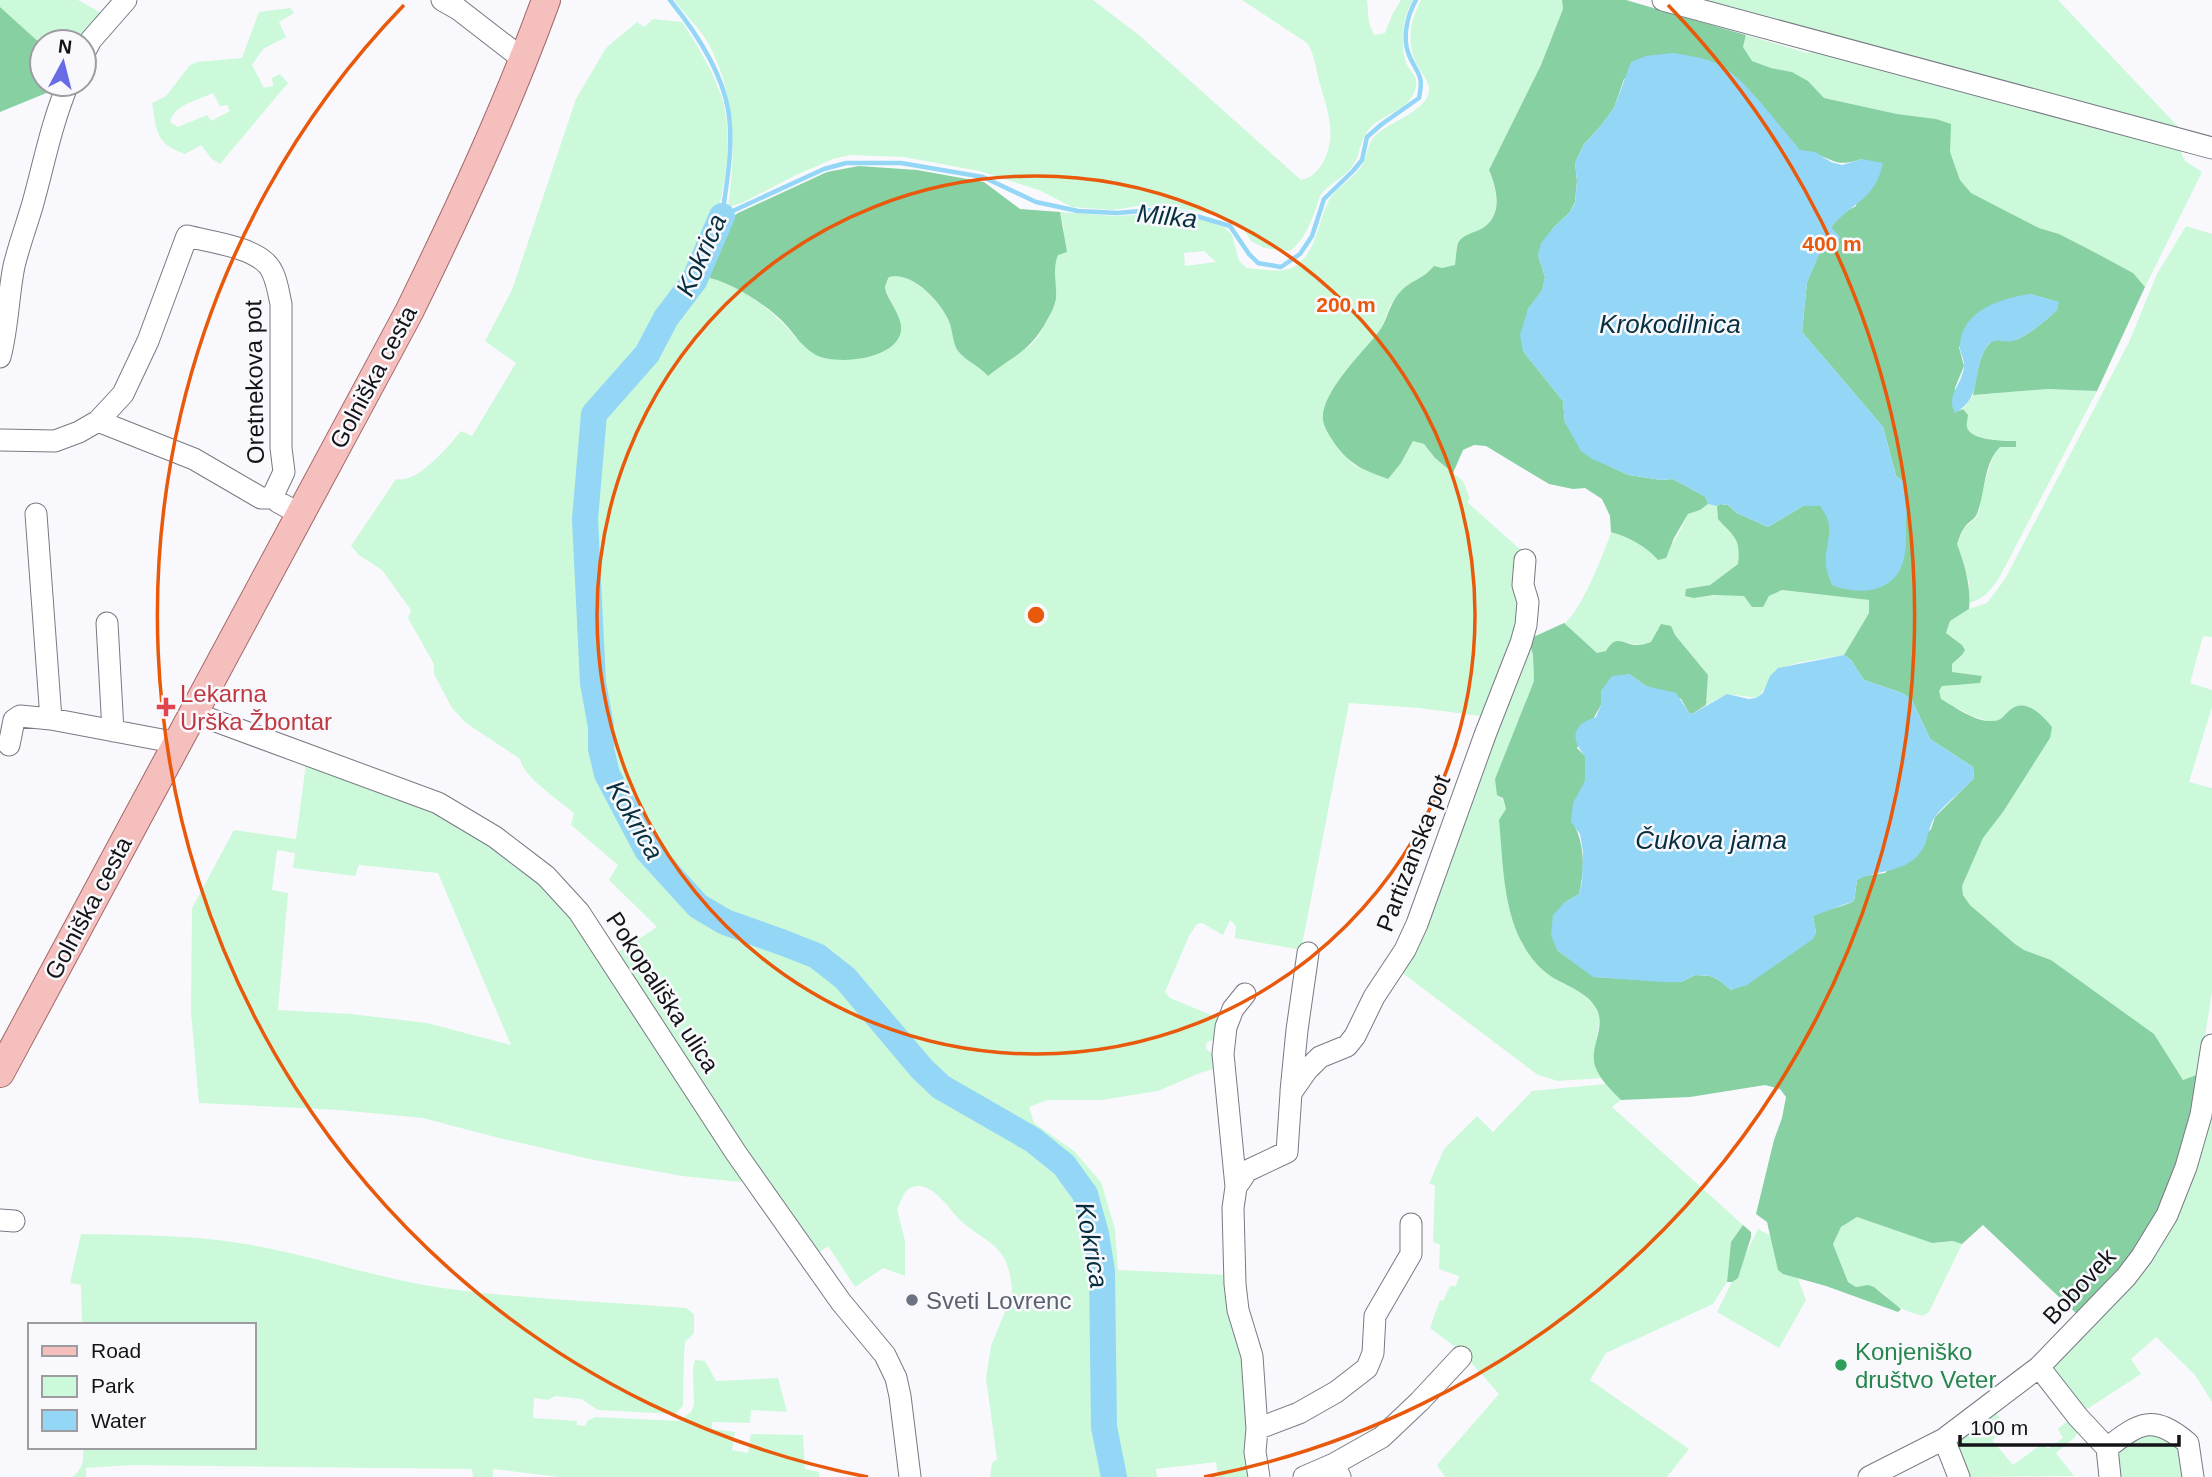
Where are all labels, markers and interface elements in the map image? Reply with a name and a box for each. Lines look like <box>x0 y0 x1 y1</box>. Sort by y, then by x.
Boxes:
north arrow <box>28 28 98 98</box>
text: N <box>57 35 73 58</box>
water label: Milka <box>1135 198 1199 234</box>
water label: Kokrica <box>670 209 732 301</box>
text: 400 m <box>1802 232 1862 255</box>
text: 200 m <box>1316 293 1376 316</box>
street label: Oretnekova pot <box>239 299 269 464</box>
street label: Golniška cesta <box>324 301 422 453</box>
water label: Krokodilnica <box>1599 309 1741 339</box>
centre of rings <box>1024 603 1048 627</box>
place label: Lekarna Urška Žbontar <box>180 680 332 735</box>
marker: Lekarna Urška Žbontar <box>158 699 174 715</box>
street label: Partizanska pot <box>1371 771 1455 935</box>
water label: Kokrica <box>600 775 670 865</box>
water label: Čukova jama <box>1635 825 1787 855</box>
street label: Golniška cesta <box>39 832 137 984</box>
street label: Pokopališka ulica <box>601 907 725 1078</box>
water label: Kokrica <box>1070 1200 1114 1290</box>
street label: Bobovek <box>2037 1242 2121 1329</box>
place label: Sveti Lovrenc <box>926 1287 1071 1314</box>
marker: Sveti Lovrenc <box>904 1292 920 1308</box>
legend <box>28 1323 256 1449</box>
place label: Konjeniško društvo Veter <box>1855 1338 1996 1393</box>
text: Road <box>91 1339 141 1362</box>
marker: Konjeniško društvo Veter <box>1833 1357 1849 1373</box>
text: Park <box>91 1374 135 1397</box>
scale bar <box>1960 1404 2179 1448</box>
text: Water <box>91 1409 146 1432</box>
text: 100 m <box>1970 1416 2028 1439</box>

